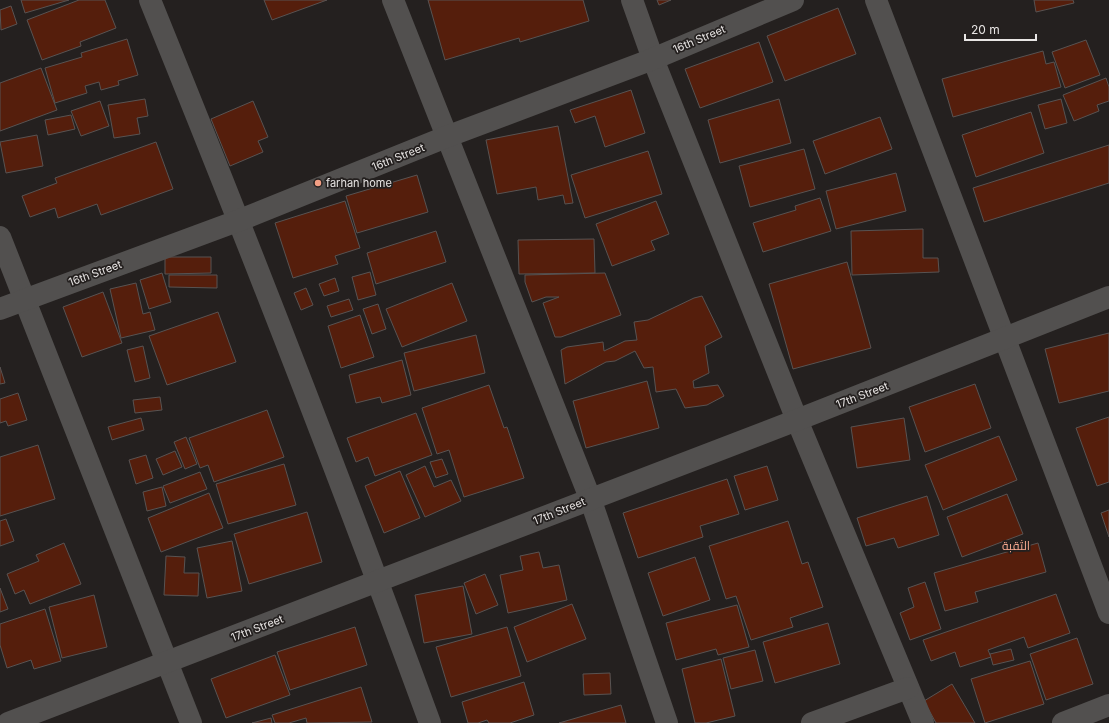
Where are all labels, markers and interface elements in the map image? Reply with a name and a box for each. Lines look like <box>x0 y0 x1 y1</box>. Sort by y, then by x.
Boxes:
scale bar <box>965 16 1036 42</box>
street label: 16th Street <box>671 22 728 56</box>
text: 20 m <box>971 22 1000 37</box>
street label: 16th Street <box>370 140 427 174</box>
place label: farhan home <box>326 176 392 190</box>
marker: farhan home <box>313 178 323 188</box>
street label: 16th Street <box>67 257 124 289</box>
street label: 17th Street <box>834 378 891 411</box>
street label: 17th Street <box>531 494 587 528</box>
district label: الثقبة <box>1002 538 1030 553</box>
street label: 17th Street <box>229 611 286 644</box>

